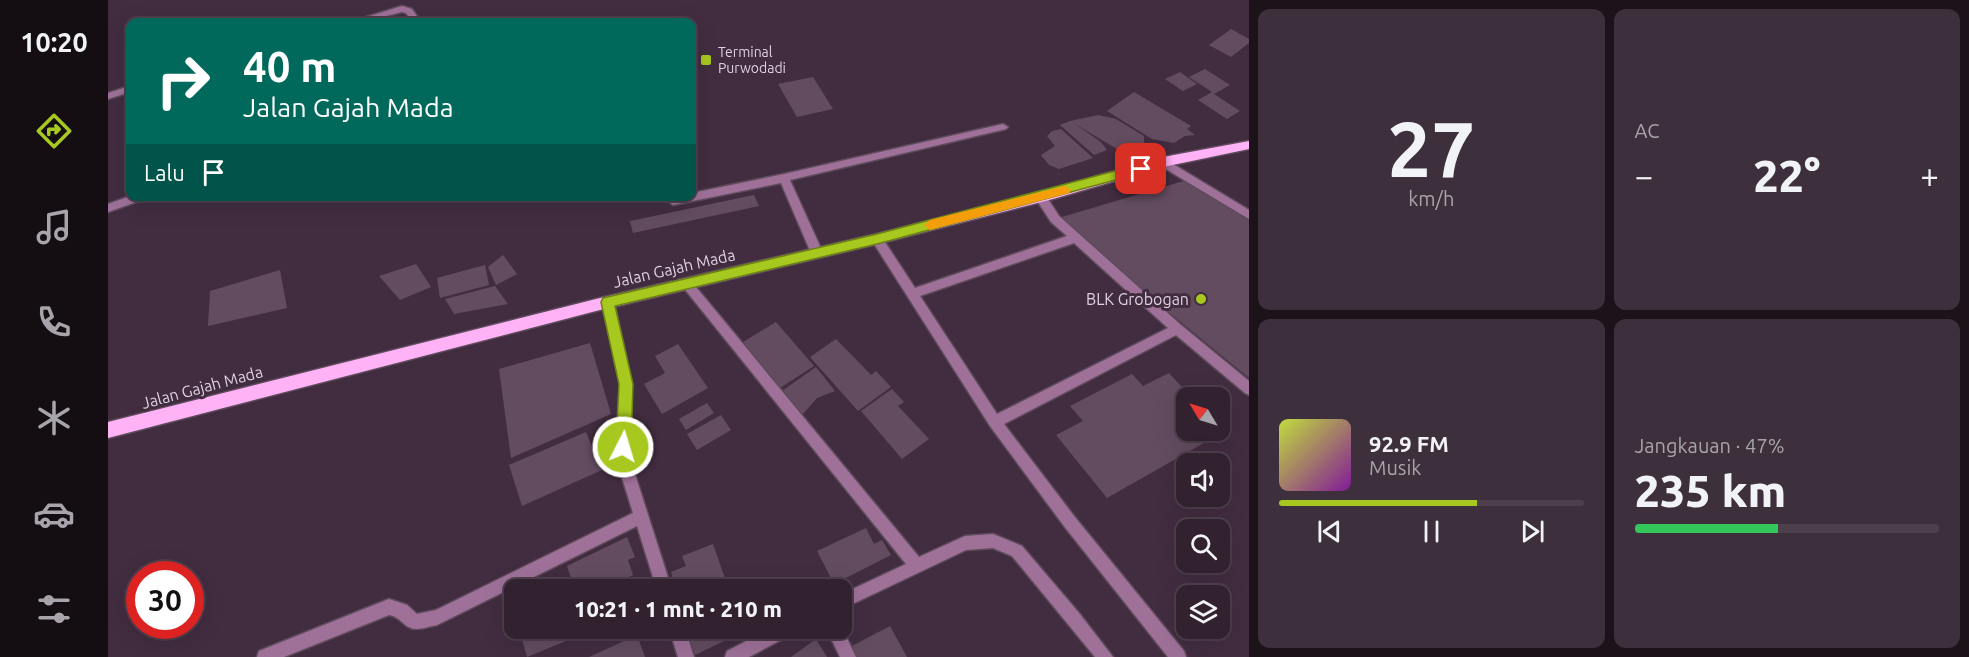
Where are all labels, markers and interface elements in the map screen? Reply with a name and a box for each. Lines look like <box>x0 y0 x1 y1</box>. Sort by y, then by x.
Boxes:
text: 10:20 <box>20 27 88 57</box>
icon: right <box>144 42 222 120</box>
text: 40 m <box>243 43 337 90</box>
place label: Terminal Purwodadi <box>718 44 786 76</box>
marker: Terminal Purwodadi <box>699 53 713 67</box>
text: Jalan Gajah Mada <box>243 92 454 122</box>
text: 27 <box>1387 104 1475 192</box>
icon: directions <box>33 110 75 152</box>
text: AC <box>1635 119 1660 142</box>
pin <box>1115 143 1166 194</box>
text: 22° <box>1753 150 1820 201</box>
icon: arrive <box>1124 152 1157 185</box>
icon: arrive <box>197 156 230 189</box>
text: − <box>1635 157 1653 194</box>
text: + <box>1920 157 1939 194</box>
text: Lalu <box>144 160 185 185</box>
text: km/h <box>1408 187 1454 210</box>
icon: music <box>33 206 75 248</box>
street label: Jalan Gajah Mada <box>611 245 737 291</box>
place label: BLK Grobogan <box>1086 290 1189 308</box>
marker: BLK Grobogan <box>1194 292 1208 306</box>
icon: phone <box>33 301 75 343</box>
street label: Jalan Gajah Mada <box>139 362 265 412</box>
north arrow <box>1176 387 1230 441</box>
map controls <box>1176 387 1230 639</box>
icon: climate <box>33 397 75 439</box>
position arrow <box>591 415 655 479</box>
text: 92.9 FM <box>1369 431 1449 456</box>
text: Jangkauan · 47% <box>1635 434 1784 457</box>
button: sound <box>1176 453 1230 507</box>
text: Musik <box>1369 456 1421 479</box>
text: 235 km <box>1635 465 1786 516</box>
icon: car <box>33 493 75 535</box>
icon: previous <box>1313 515 1346 548</box>
icon: pause <box>1415 515 1448 548</box>
icon: next <box>1516 515 1549 548</box>
button: search <box>1176 519 1230 573</box>
speed limit sign: 30 <box>126 561 204 639</box>
button: layers <box>1176 585 1230 639</box>
icon: filters <box>33 588 75 630</box>
text: 10:21 · 1 mnt · 210 m <box>574 596 782 621</box>

